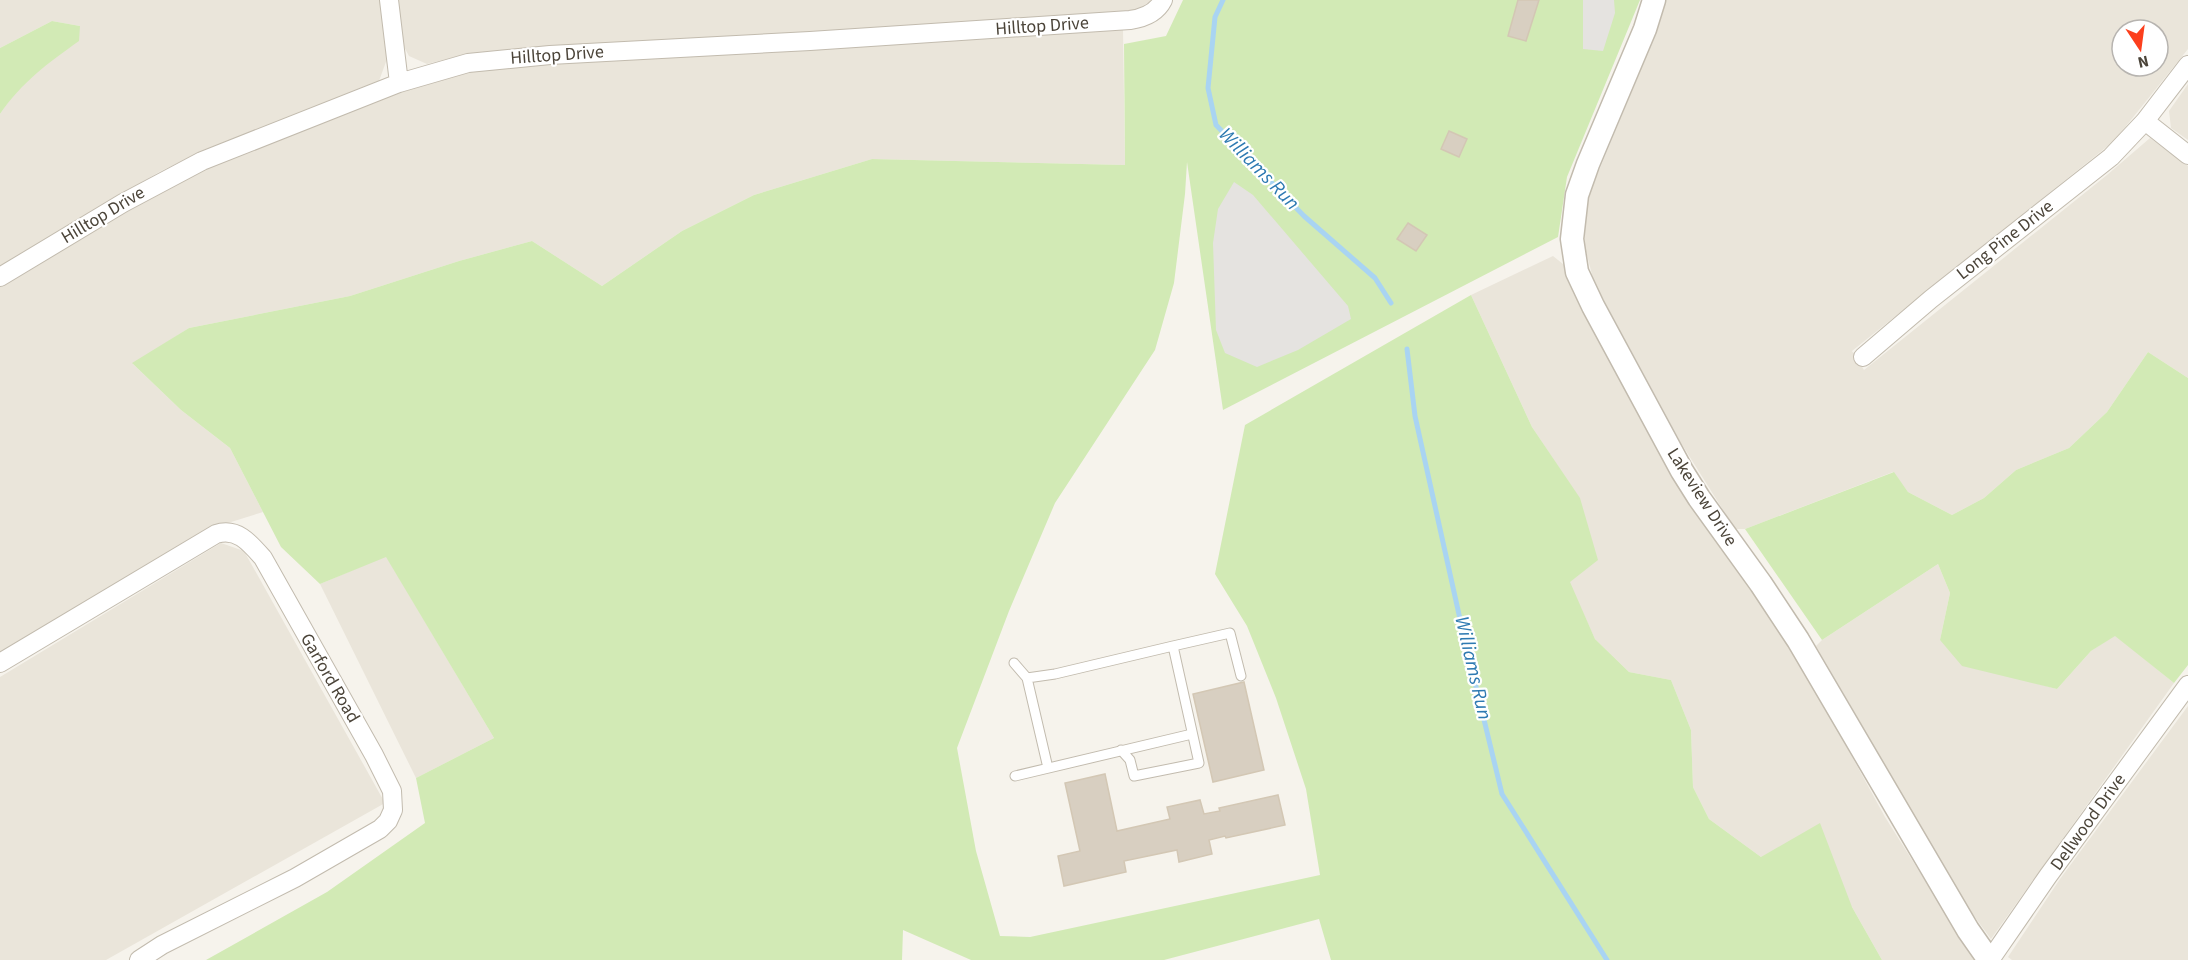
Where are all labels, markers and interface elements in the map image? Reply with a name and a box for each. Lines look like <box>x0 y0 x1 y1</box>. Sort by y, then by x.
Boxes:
street label: Hilltop Drive <box>994 10 1090 42</box>
north arrow <box>2110 18 2170 78</box>
street label: Hilltop Drive <box>509 39 605 71</box>
text: N <box>2135 50 2151 74</box>
water label: Williams Run <box>1212 121 1306 217</box>
street label: Hilltop Drive <box>56 180 150 250</box>
street label: Long Pine Drive <box>1951 194 2059 286</box>
street label: Lakeview Drive <box>1661 443 1743 551</box>
water label: Williams Run <box>1448 614 1498 722</box>
street label: Garford Road <box>294 629 366 727</box>
street label: Dellwood Drive <box>2044 768 2132 876</box>

